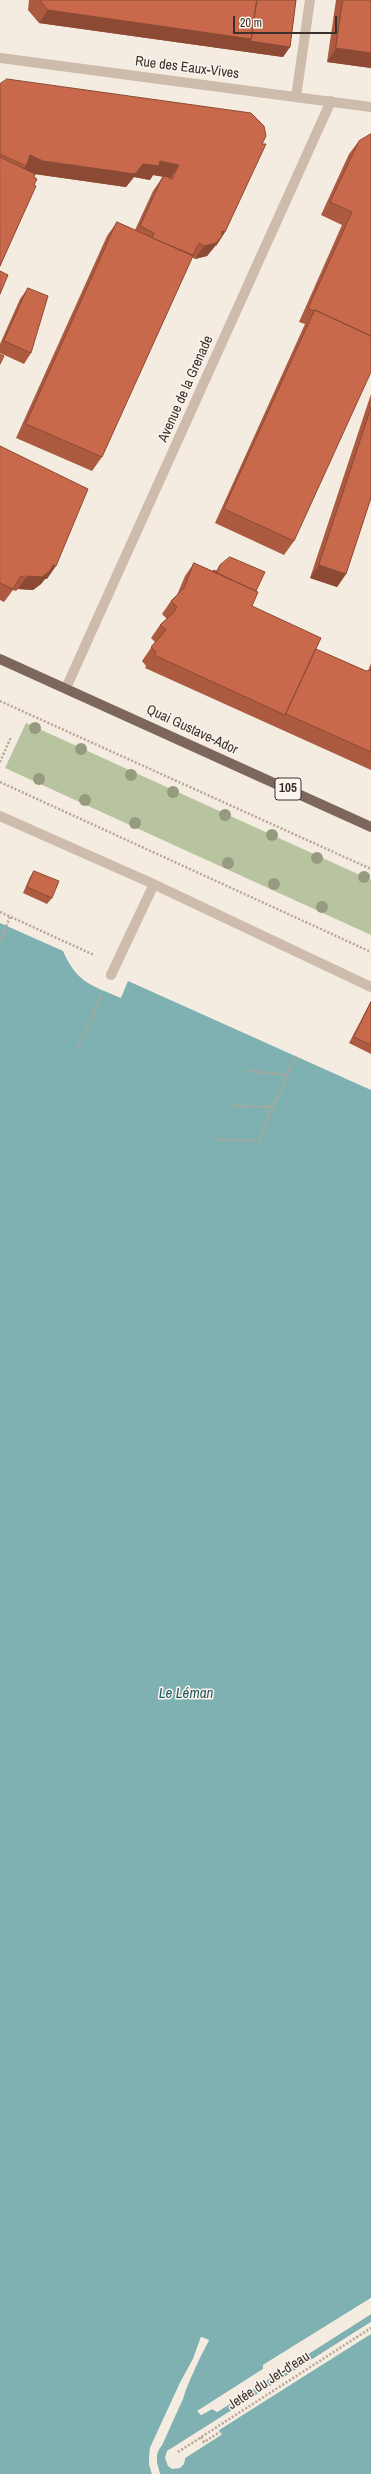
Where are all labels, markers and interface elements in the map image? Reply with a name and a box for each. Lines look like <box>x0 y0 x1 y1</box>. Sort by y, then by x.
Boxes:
scale bar <box>235 8 339 34</box>
text: 20 m <box>240 15 262 31</box>
street label: Rue des Eaux-Vives <box>134 53 240 83</box>
street label: Avenue de la Grenade <box>155 333 217 445</box>
street label: Quai Gustave-Ador <box>144 701 240 759</box>
road number: 105 <box>275 778 301 800</box>
water label: Le Léman <box>159 1685 213 1703</box>
street label: Jetée du Jet-d'eau <box>225 2348 313 2414</box>

